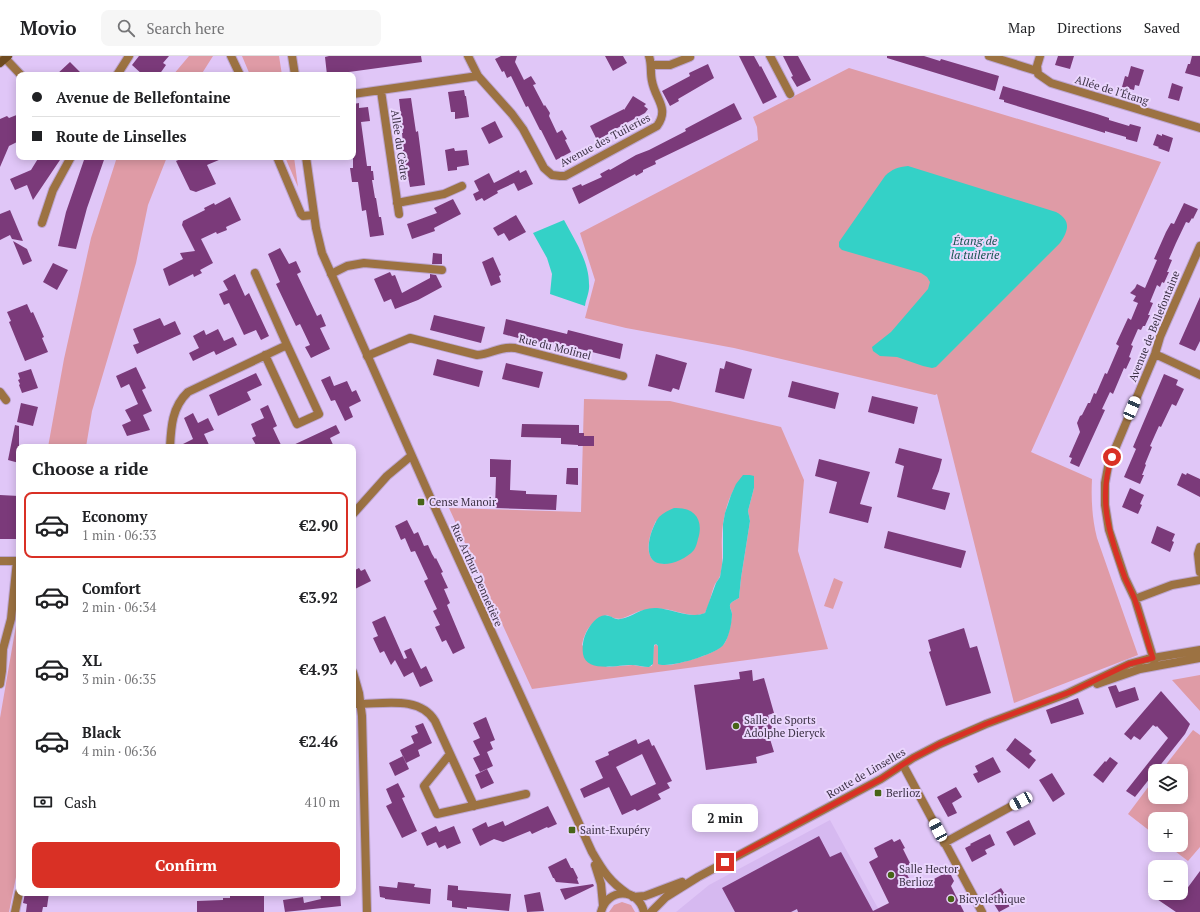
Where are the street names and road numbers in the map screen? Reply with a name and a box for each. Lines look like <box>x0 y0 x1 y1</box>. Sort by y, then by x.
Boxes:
street label: Allée de l'Étang <box>1073 72 1151 108</box>
street label: Allée du Cèdre <box>388 109 412 182</box>
street label: Avenue des Tuileries <box>557 110 653 170</box>
street label: Avenue de Bellefontaine <box>1125 268 1183 384</box>
street label: Rue du Molinel <box>517 331 593 363</box>
street label: Rue Arthur Dennetière <box>448 521 506 629</box>
street label: Route de Linselles <box>824 745 908 801</box>

